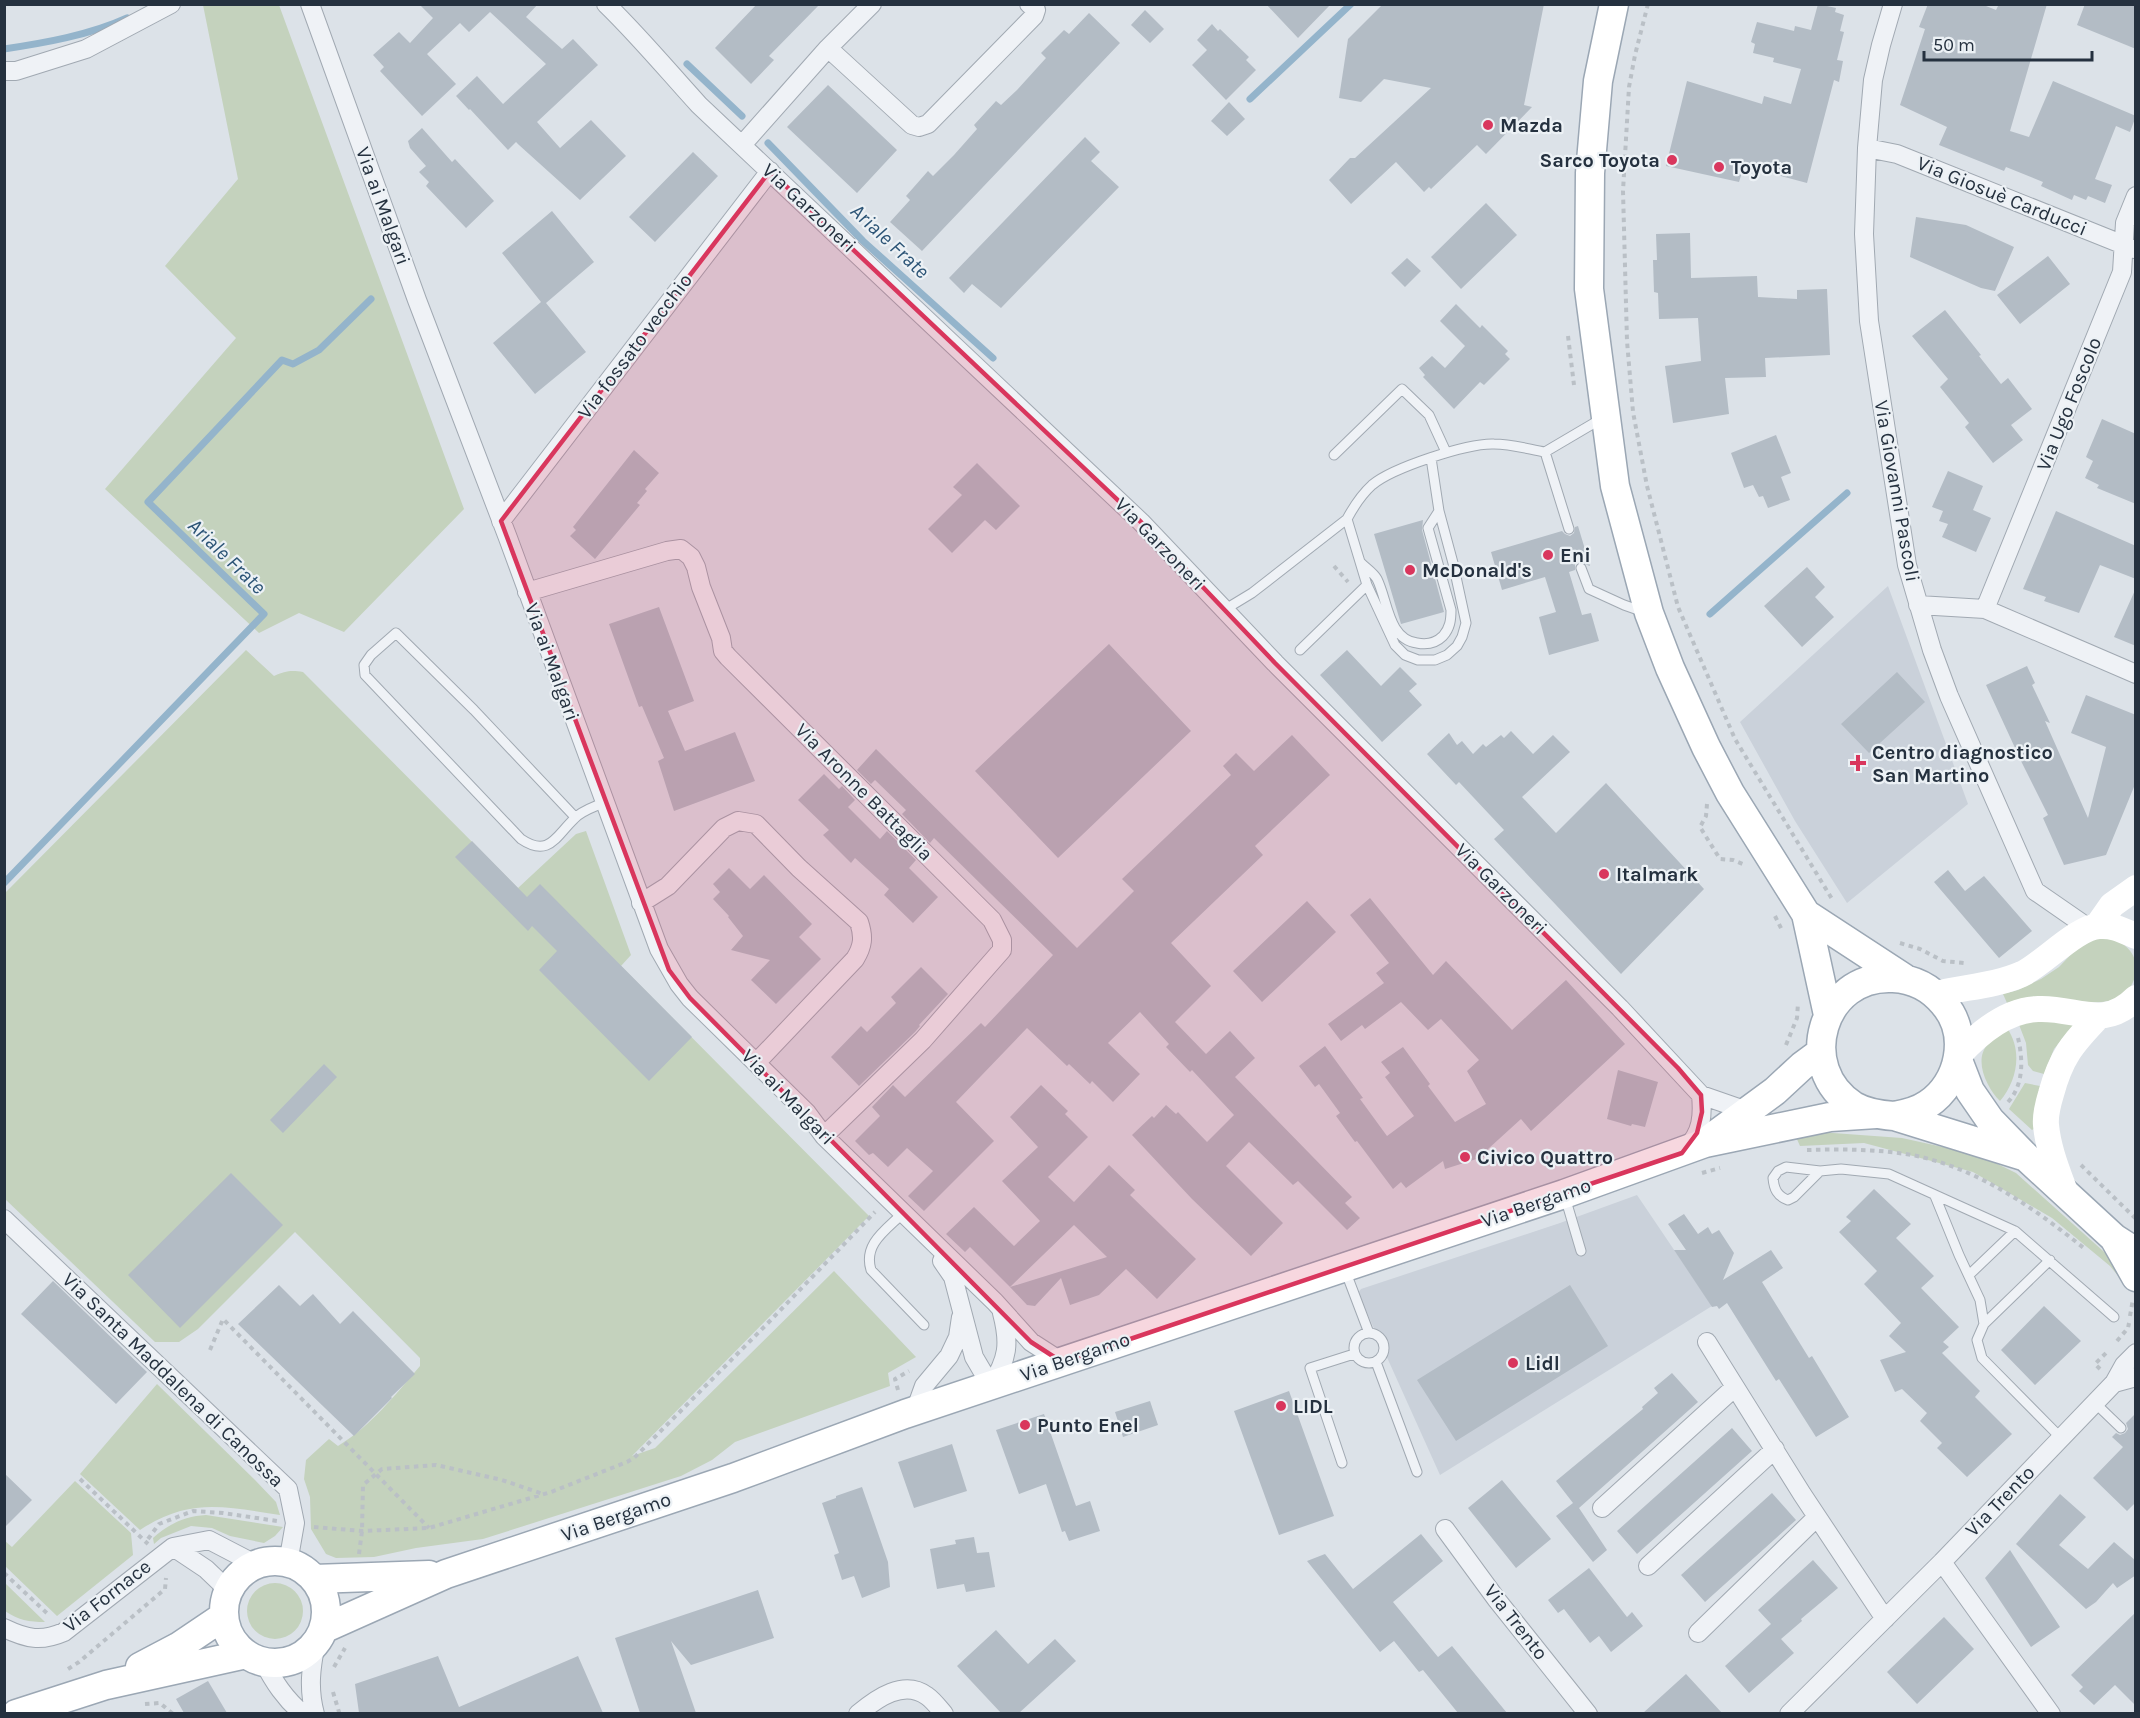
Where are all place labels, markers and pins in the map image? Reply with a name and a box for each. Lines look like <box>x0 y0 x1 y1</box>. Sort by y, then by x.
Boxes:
place label: Mazda <box>1500 114 1563 137</box>
marker: Mazda <box>1481 118 1495 132</box>
place label: Sarco Toyota <box>1540 149 1660 172</box>
marker: Sarco Toyota <box>1665 153 1679 167</box>
place label: Toyota <box>1731 156 1792 179</box>
marker: Toyota <box>1712 160 1726 174</box>
place label: Eni <box>1560 544 1591 567</box>
marker: Eni <box>1541 548 1555 562</box>
place label: McDonald's <box>1422 559 1532 582</box>
marker: McDonald's <box>1403 563 1417 577</box>
place label: Centro diagnostico San Martino <box>1872 741 2053 787</box>
marker: Centro diagnostico San Martino <box>1849 754 1867 772</box>
place label: Italmark <box>1616 863 1698 886</box>
marker: Italmark <box>1597 867 1611 881</box>
place label: Civico Quattro <box>1477 1146 1613 1169</box>
marker: Civico Quattro <box>1458 1150 1472 1164</box>
place label: Lidl <box>1525 1352 1560 1375</box>
marker: Lidl <box>1506 1356 1520 1370</box>
place label: LIDL <box>1293 1395 1333 1418</box>
marker: LIDL <box>1274 1399 1288 1413</box>
place label: Punto Enel <box>1037 1414 1139 1437</box>
marker: Punto Enel <box>1018 1418 1032 1432</box>

